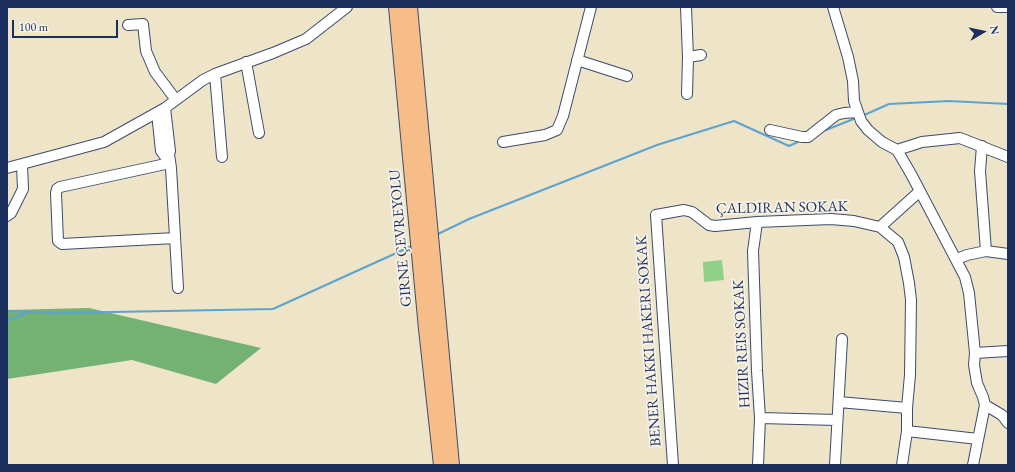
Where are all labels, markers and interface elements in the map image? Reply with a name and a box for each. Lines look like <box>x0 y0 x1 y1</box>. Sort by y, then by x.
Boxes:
scale bar <box>14 12 120 38</box>
north arrow <box>963 12 1003 52</box>
text: 100 m <box>19 19 48 35</box>
text: N <box>987 25 1002 36</box>
street label: GIRNE ÇEVREYOLU <box>386 168 416 308</box>
street label: ÇALDIRAN SOKAK <box>716 198 848 218</box>
street label: BENER HAKKI HAKERI SOKAK <box>633 235 665 447</box>
street label: HIZIR REIS SOKAK <box>730 279 754 409</box>

